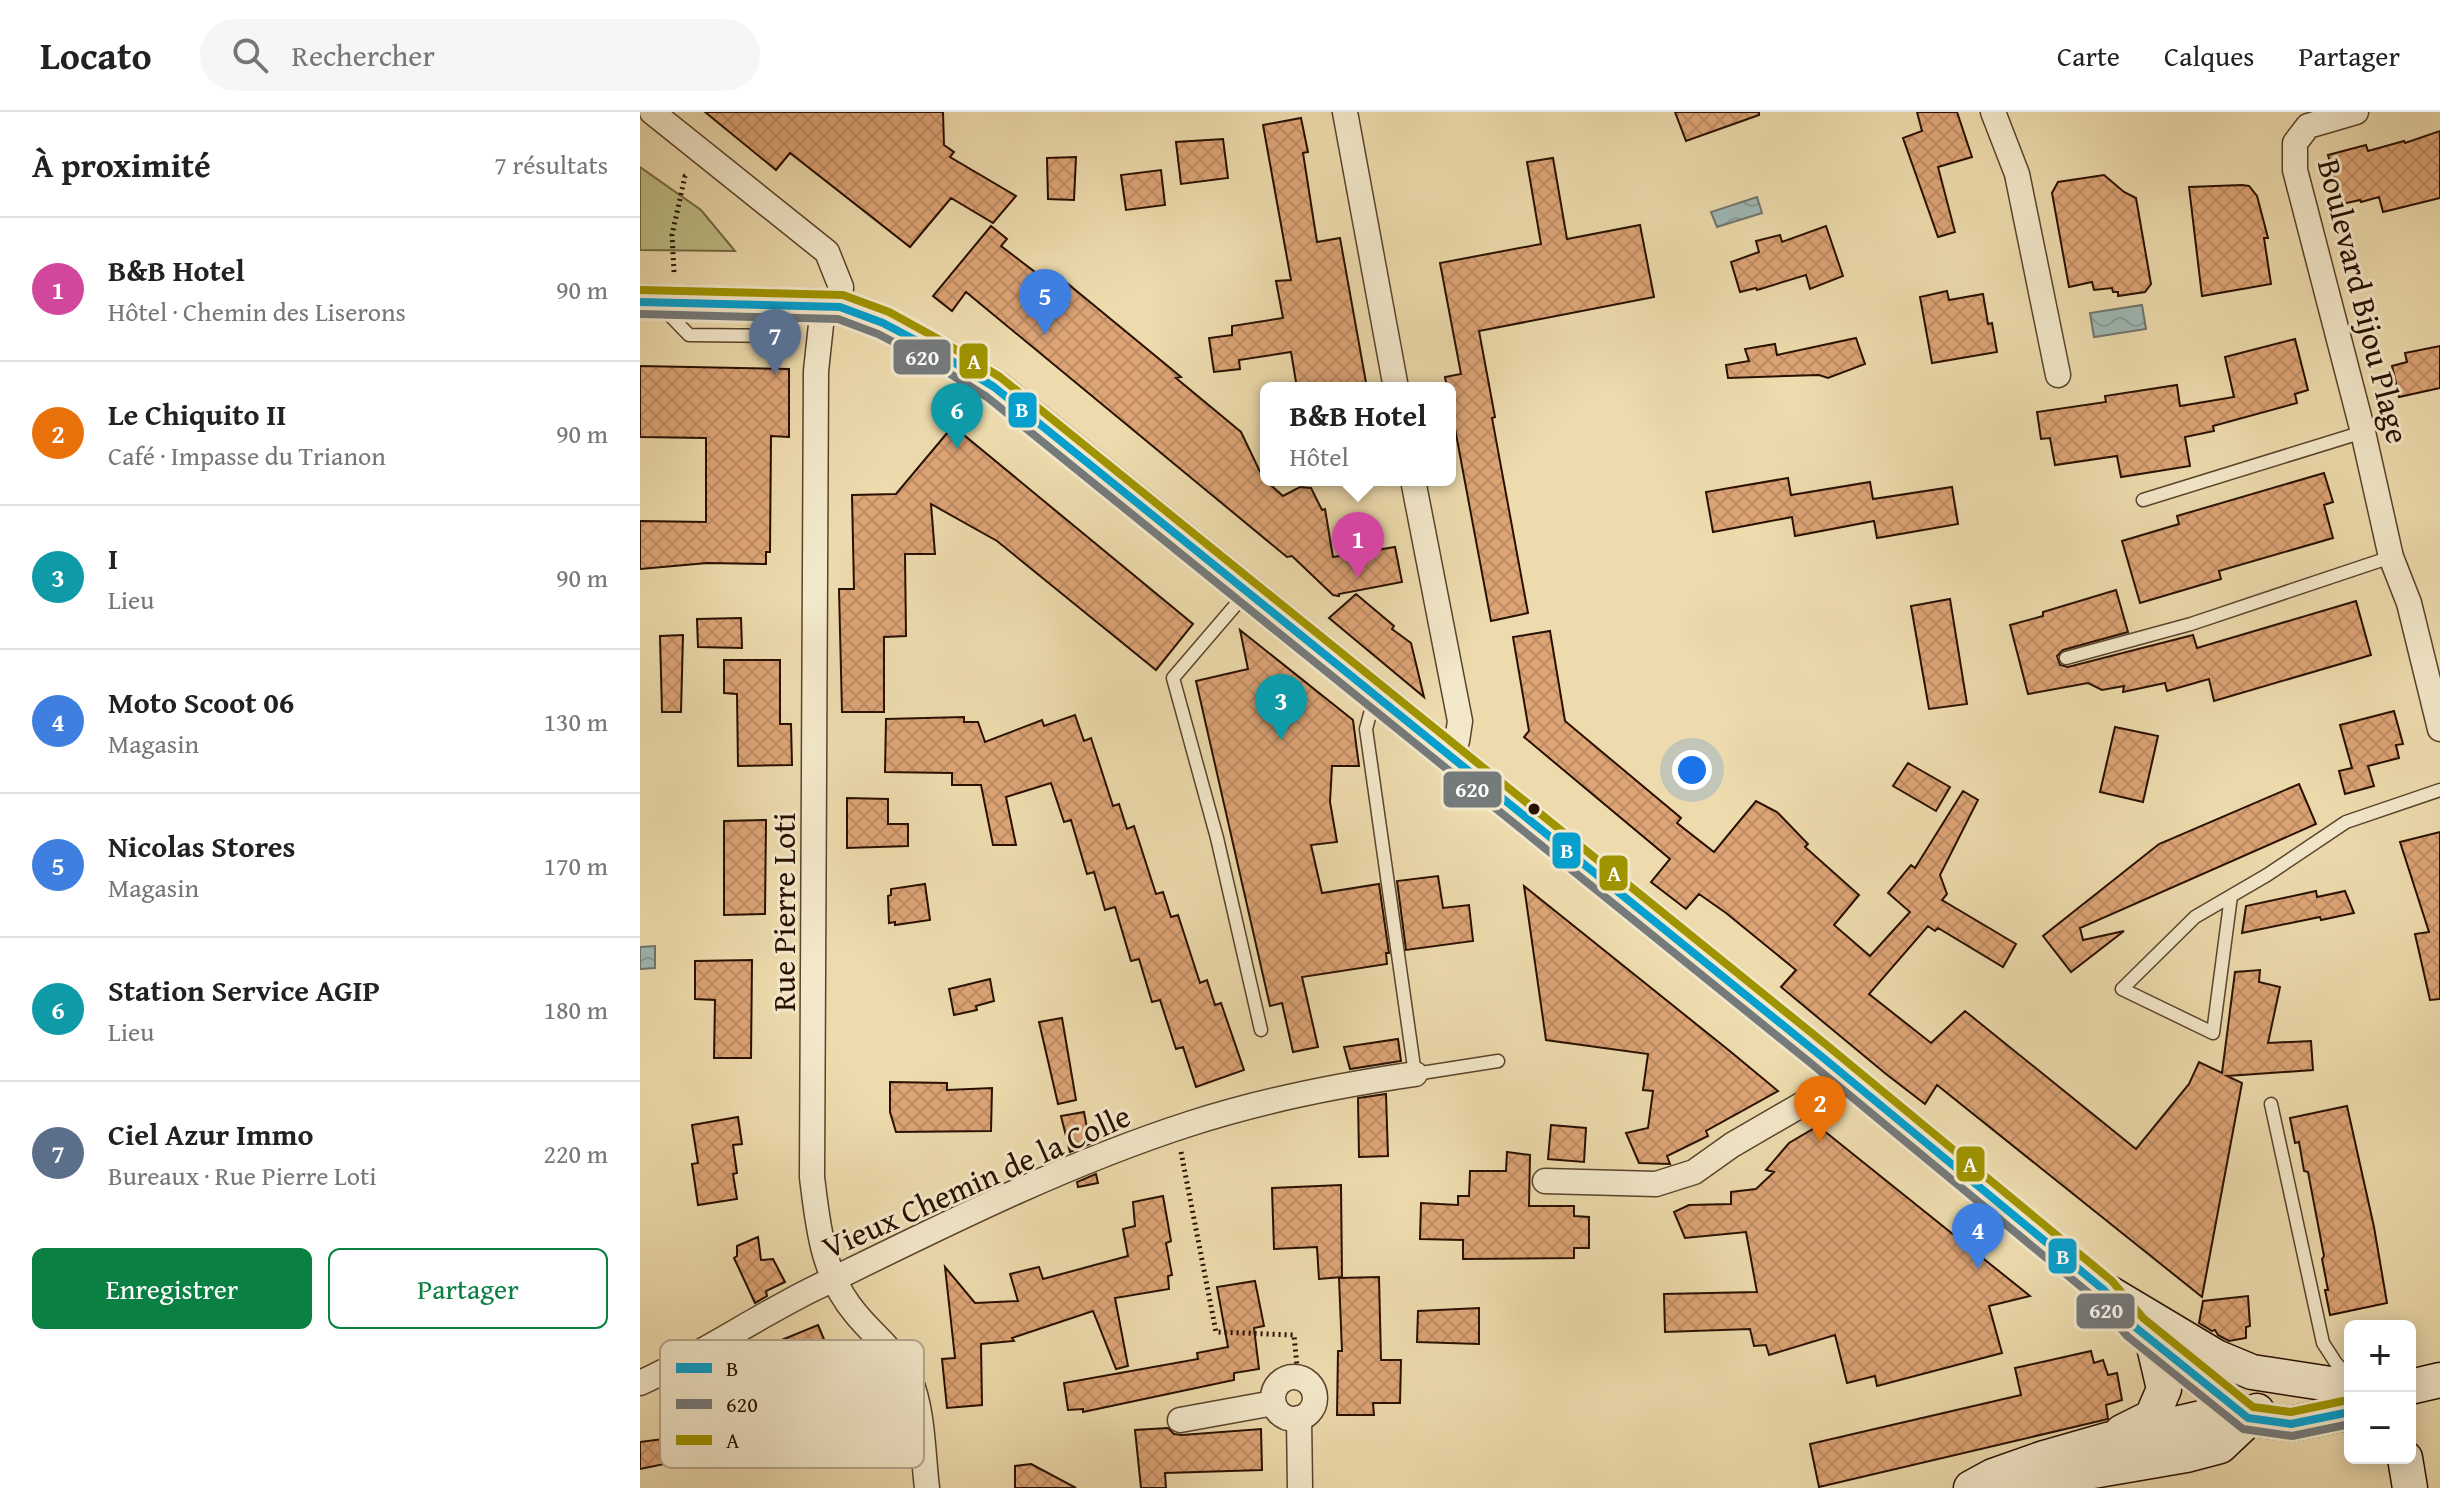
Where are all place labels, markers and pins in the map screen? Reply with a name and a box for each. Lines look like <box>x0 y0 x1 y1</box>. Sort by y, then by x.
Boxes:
pin: 5 <box>1019 269 1071 335</box>
pin: 7 <box>749 309 801 375</box>
pin: 6 <box>931 383 983 449</box>
pin: 1 <box>1332 512 1384 578</box>
pin: 3 <box>1255 674 1307 740</box>
unlabelled marker <box>1526 801 1542 817</box>
pin: 2 <box>1794 1076 1846 1142</box>
pin: 4 <box>1952 1203 2004 1269</box>

